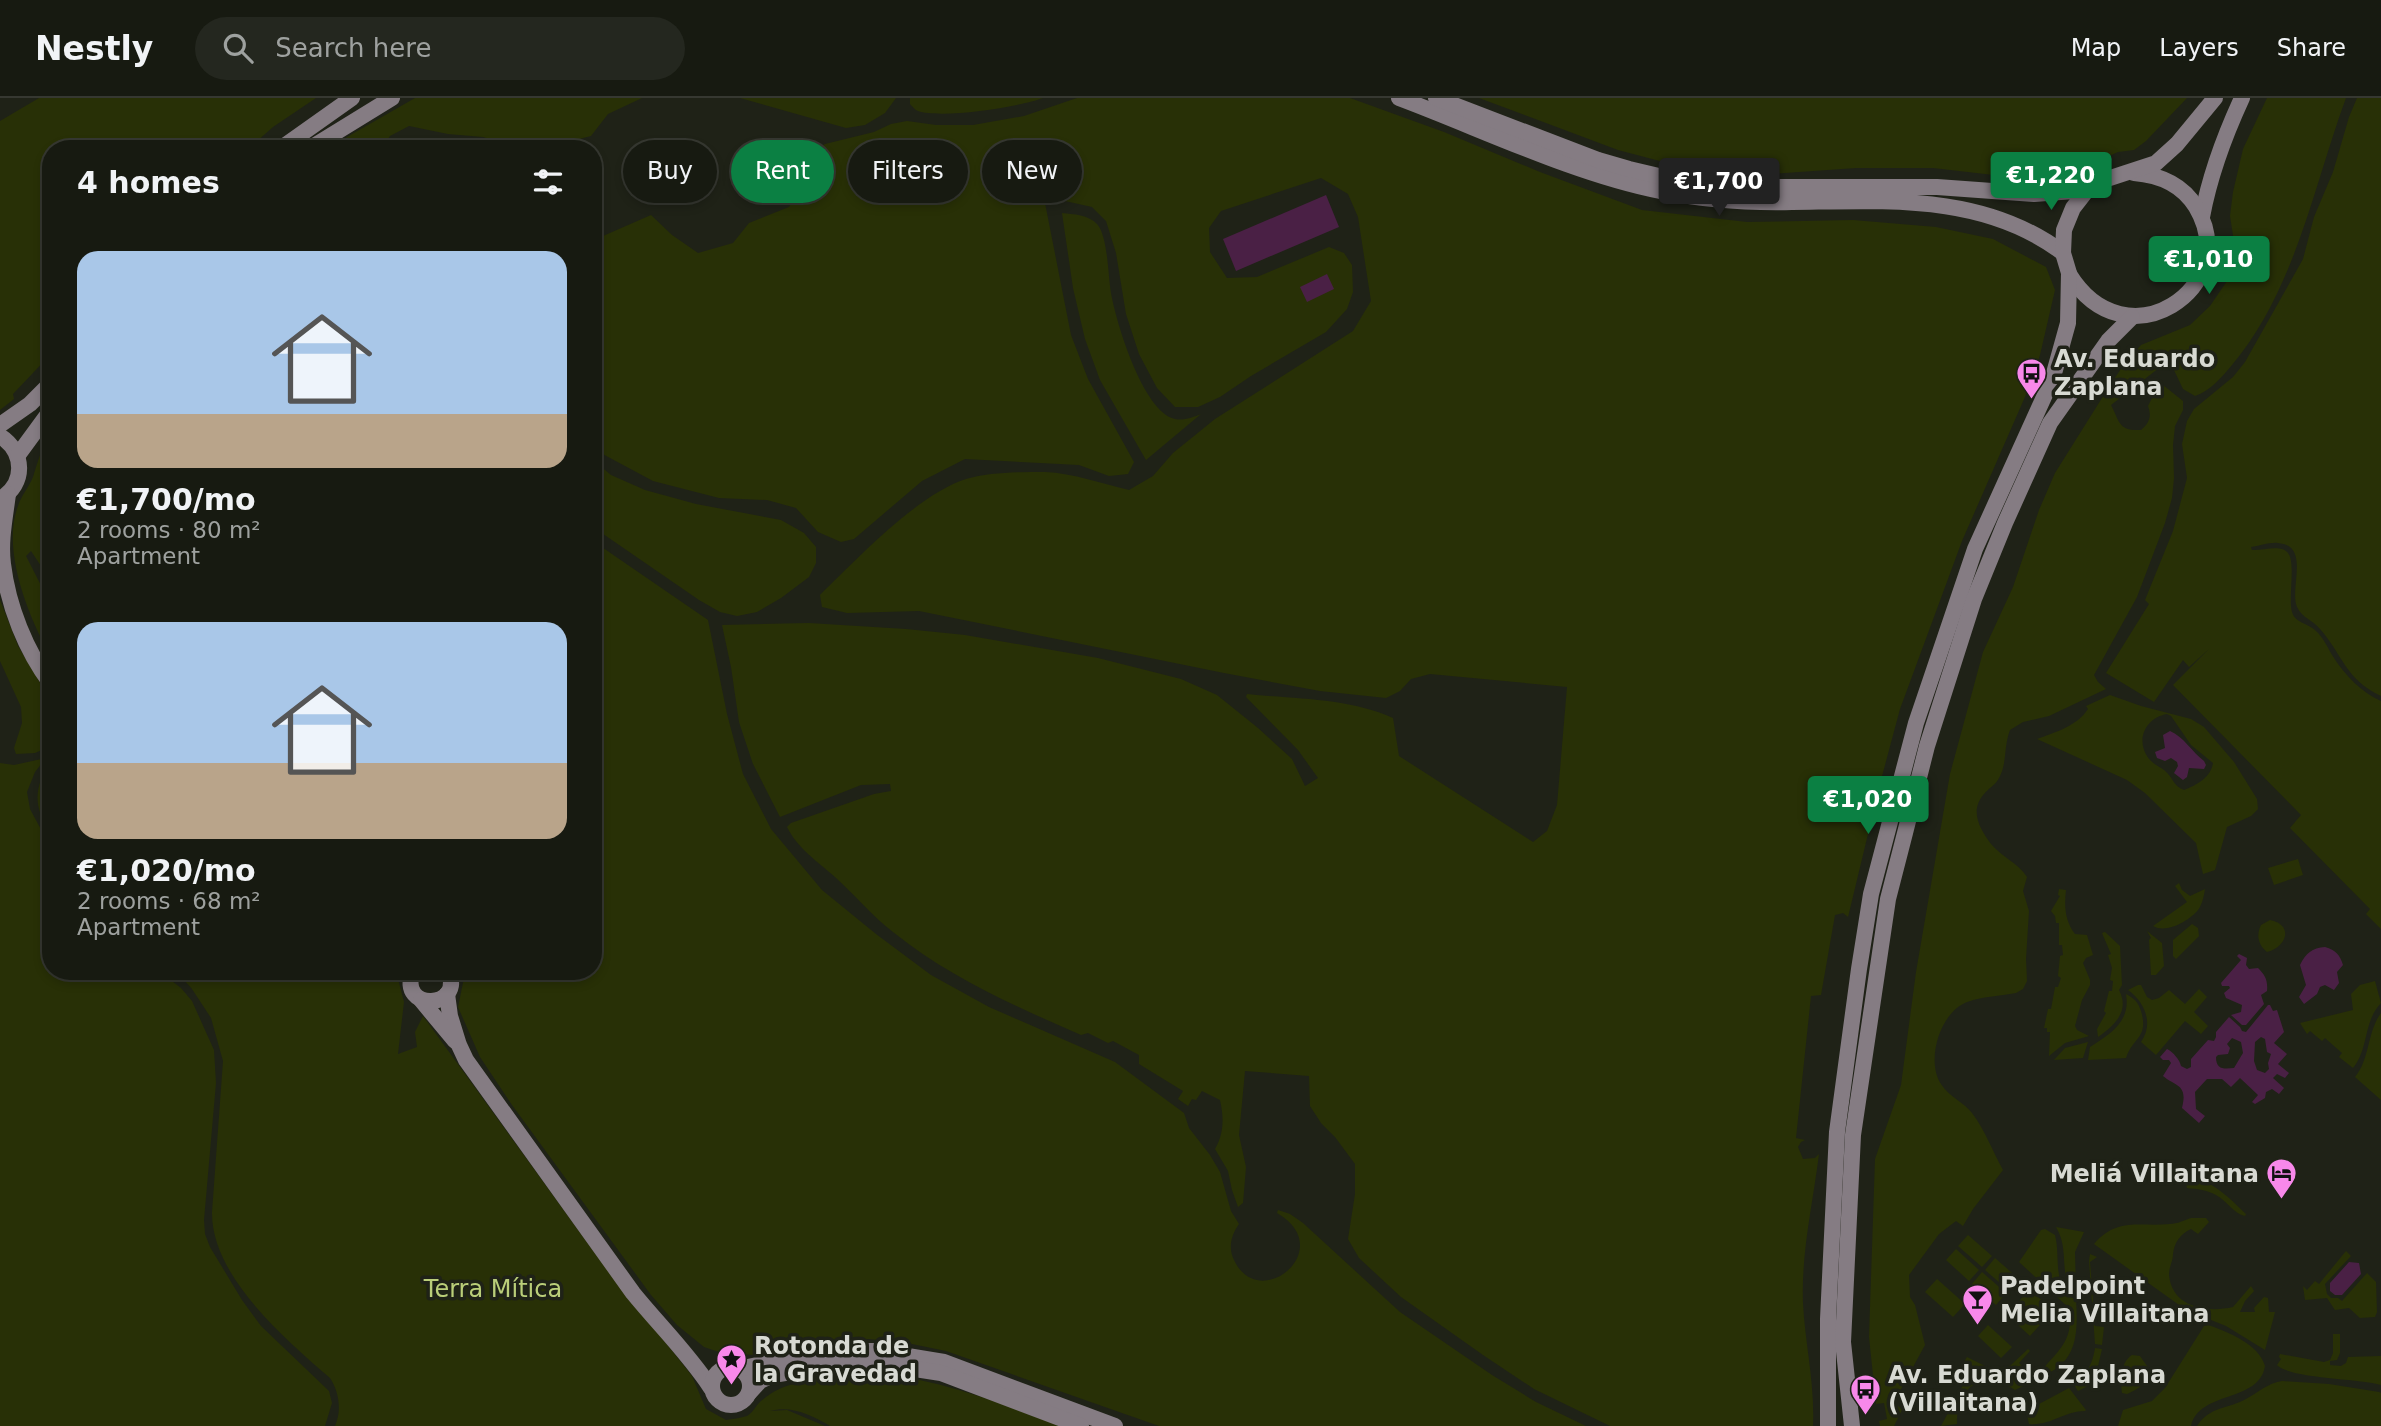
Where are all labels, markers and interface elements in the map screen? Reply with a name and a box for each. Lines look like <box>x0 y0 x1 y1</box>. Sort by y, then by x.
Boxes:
search box <box>195 17 685 80</box>
text: Nestly <box>35 29 153 68</box>
icon: search <box>219 29 257 67</box>
text: Search here <box>275 33 431 63</box>
text: Map <box>2071 34 2121 62</box>
text: Layers <box>2159 34 2239 62</box>
text: Share <box>2277 34 2346 62</box>
chip: Buy <box>623 140 717 203</box>
chip: Rent <box>731 140 834 203</box>
chip: Filters <box>848 140 968 203</box>
chip: New <box>982 140 1082 203</box>
pin: €1,220 <box>1994 152 2108 212</box>
pin: €1,700 <box>1662 158 1776 218</box>
text: €1,220 <box>2007 162 2095 188</box>
icon: filters <box>529 163 567 201</box>
text: 4 homes <box>77 165 220 200</box>
text: €1,700 <box>1675 168 1763 194</box>
pin: €1,010 <box>2152 236 2266 296</box>
text: €1,010 <box>2165 246 2253 272</box>
icon: home <box>259 296 385 422</box>
place label: Av. Eduardo Zaplana <box>2054 345 2215 401</box>
bus stop icon: Av. Eduardo Zaplana <box>2014 356 2048 400</box>
text: €1,700/mo <box>77 482 256 517</box>
text: 2 rooms · 80 m² <box>77 517 261 543</box>
text: Apartment <box>77 543 200 569</box>
icon: home <box>259 667 385 793</box>
pin: €1,020 <box>1811 776 1925 836</box>
text: €1,020 <box>1824 786 1912 812</box>
text: €1,020/mo <box>77 853 256 888</box>
text: 2 rooms · 68 m² <box>77 888 261 914</box>
text: Apartment <box>77 914 200 940</box>
hotel icon: Meliá Villaitana <box>2265 1157 2299 1201</box>
place label: Meliá Villaitana <box>2050 1160 2259 1188</box>
place label: Padelpoint Melia Villaitana <box>2000 1272 2209 1328</box>
park label: Terra Mítica <box>423 1275 562 1303</box>
bar icon: Padelpoint Melia Villaitana <box>1960 1283 1994 1327</box>
place label: Rotonda de la Gravedad <box>754 1332 917 1388</box>
place icon: Rotonda de la Gravedad <box>714 1343 748 1387</box>
place label: Av. Eduardo Zaplana (Villaitana) <box>1888 1361 2166 1417</box>
bus stop icon: Av. Eduardo Zaplana (Villaitana) <box>1848 1372 1882 1416</box>

